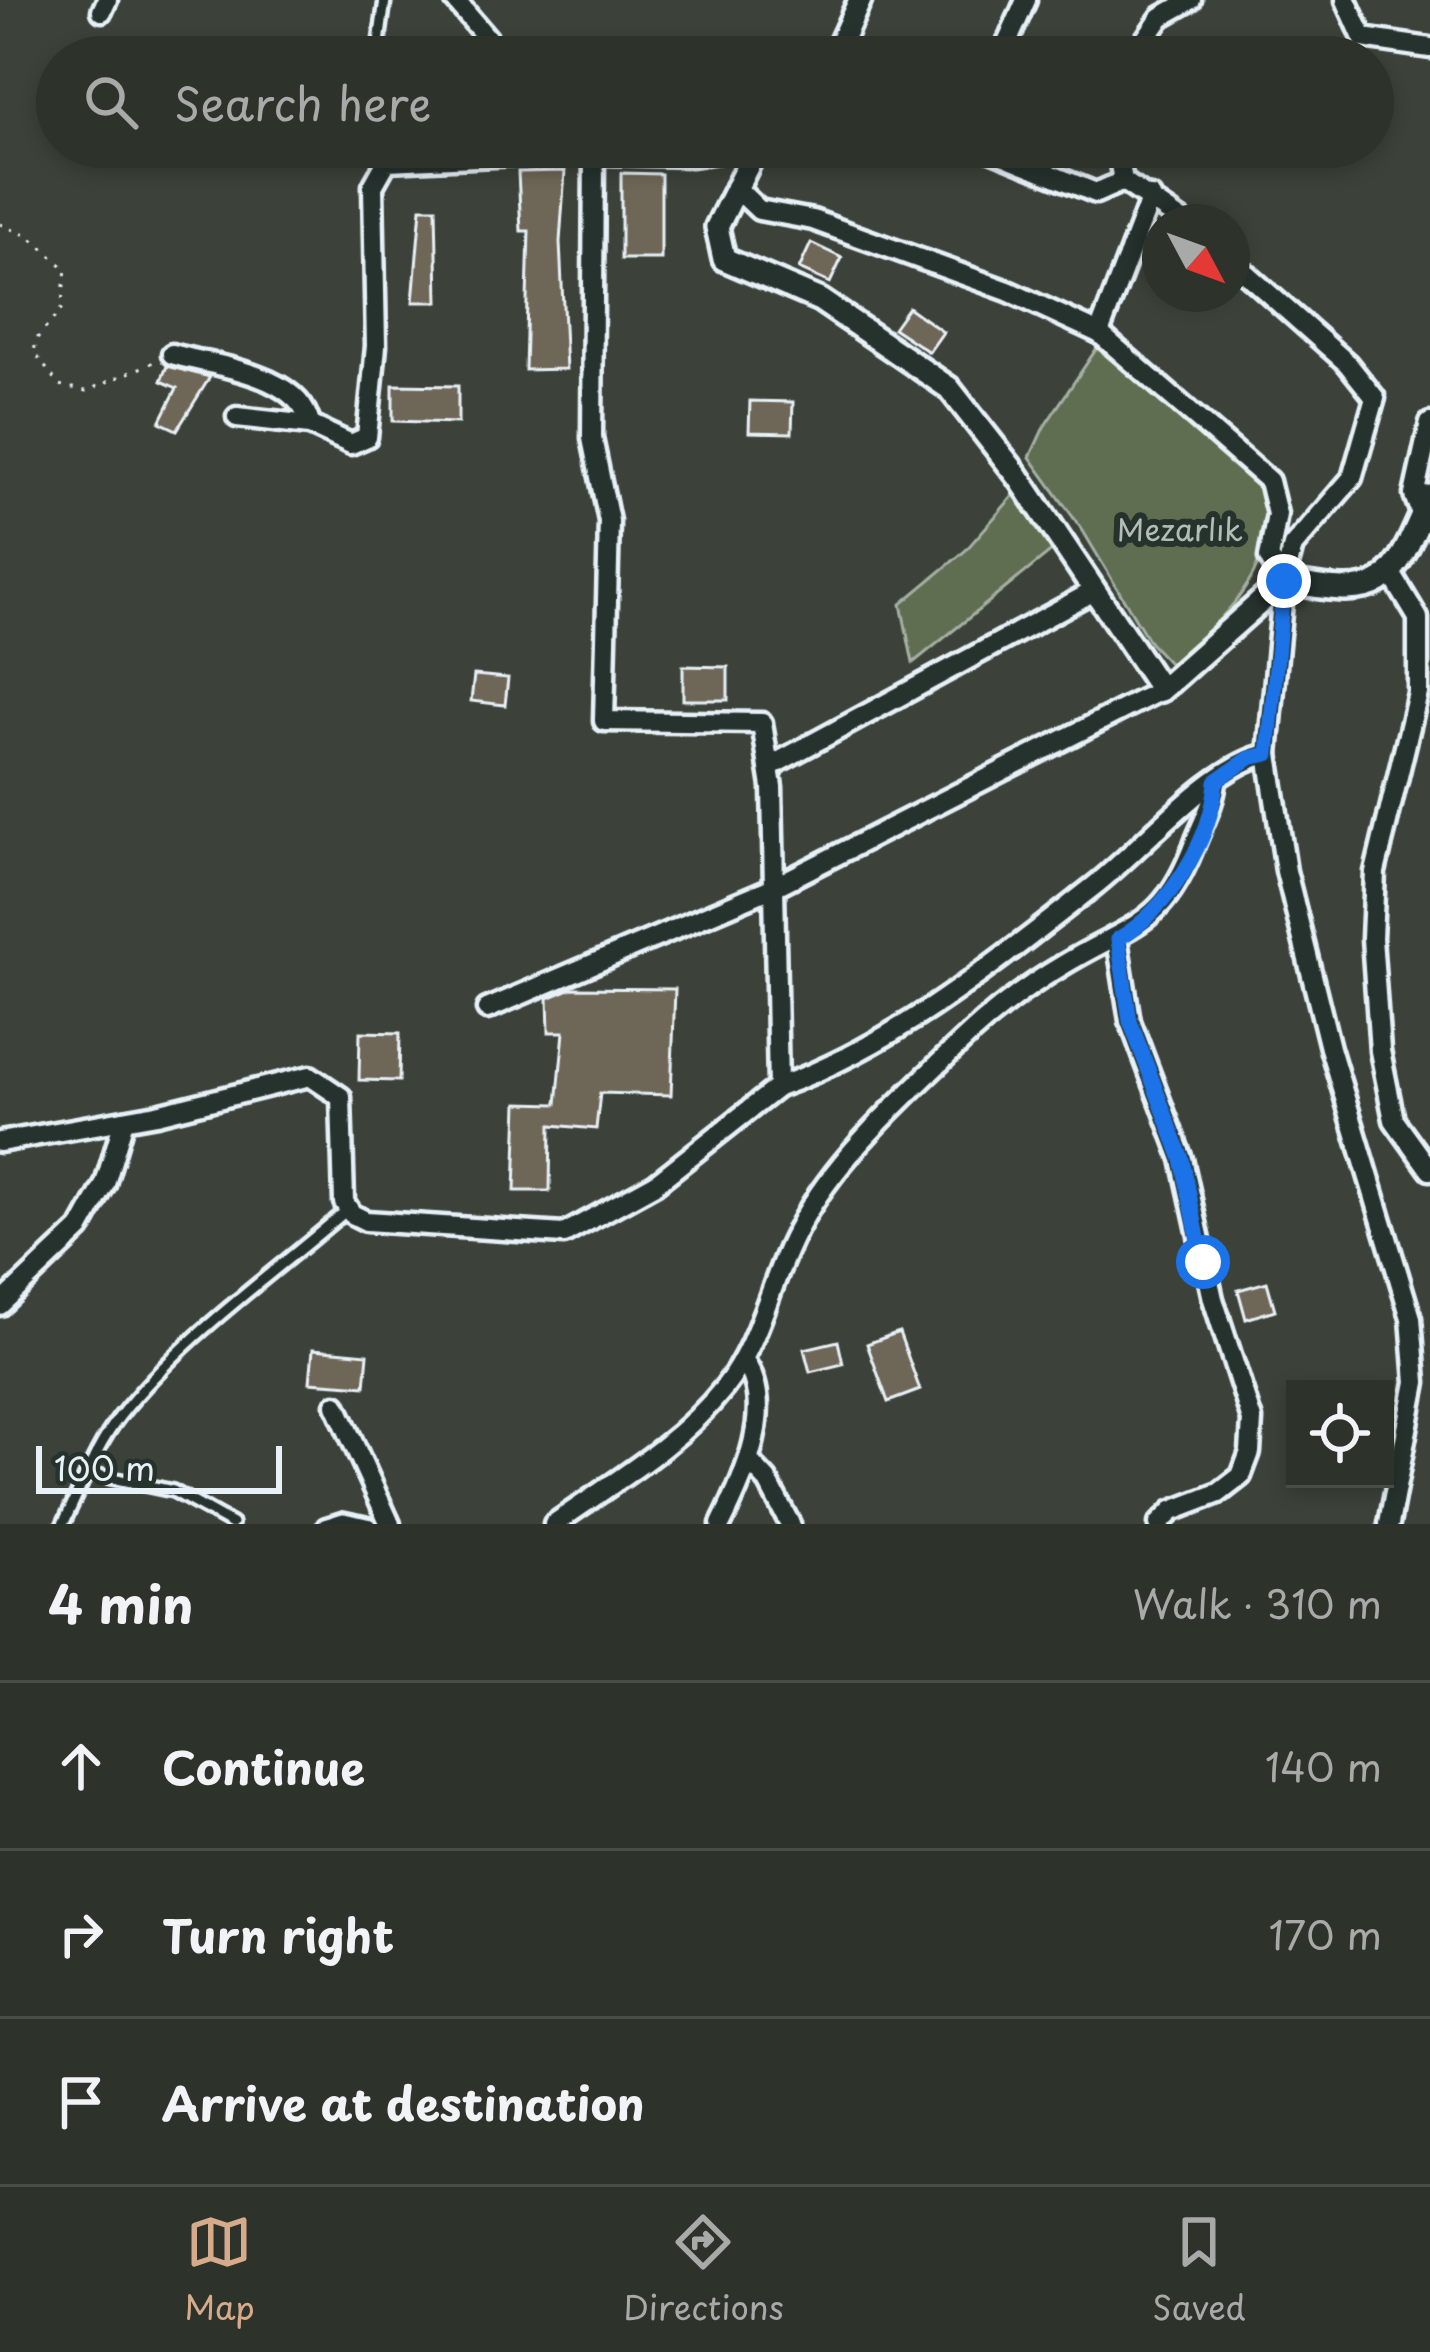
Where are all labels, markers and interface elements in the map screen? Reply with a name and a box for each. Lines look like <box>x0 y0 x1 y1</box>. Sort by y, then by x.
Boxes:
search box <box>36 36 1394 168</box>
text: Search here <box>174 68 431 136</box>
icon: search <box>78 69 144 135</box>
north arrow <box>1142 204 1250 312</box>
park label: Mezarlık <box>1117 506 1243 551</box>
route end <box>1257 554 1311 608</box>
route start <box>1176 1235 1230 1289</box>
map controls <box>1286 1380 1394 1488</box>
button: locate <box>1286 1380 1394 1488</box>
scale bar <box>36 1440 282 1493</box>
text: 100 m <box>54 1442 155 1492</box>
text: 4 min <box>48 1564 193 1641</box>
text: Walk · 310 m <box>1133 1573 1382 1632</box>
text: Continue <box>162 1732 365 1800</box>
icon: ahead <box>48 1733 114 1799</box>
text: 140 m <box>1265 1736 1382 1795</box>
text: Turn right <box>162 1900 394 1968</box>
icon: right <box>48 1901 114 1967</box>
text: 170 m <box>1269 1904 1382 1963</box>
text: Arrive at destination <box>162 2068 645 2136</box>
icon: arrive <box>48 2069 114 2135</box>
tab: Map <box>184 2209 255 2331</box>
tab: Directions <box>623 2209 784 2331</box>
tab: Saved <box>1152 2209 1246 2331</box>

